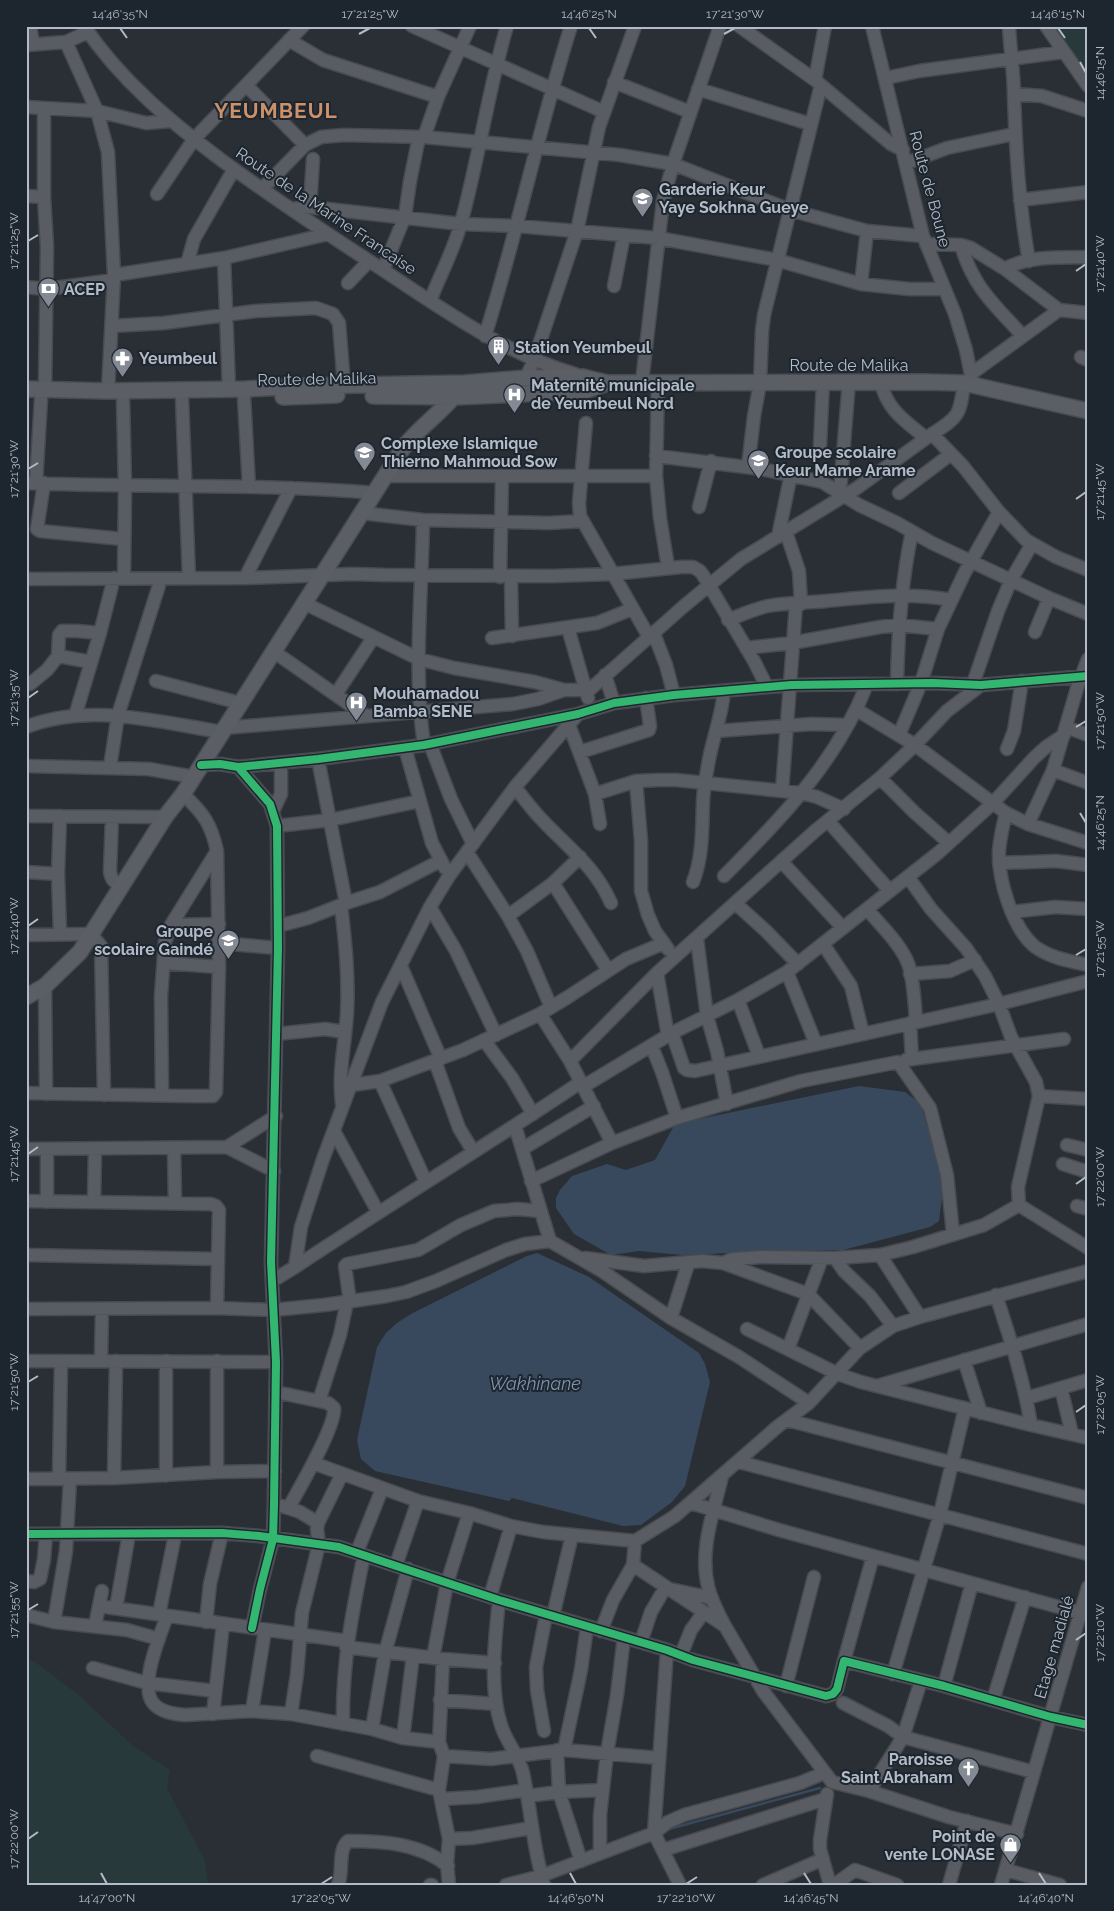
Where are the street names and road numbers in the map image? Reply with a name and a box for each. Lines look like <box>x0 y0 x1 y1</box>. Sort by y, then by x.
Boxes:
street label: Route de Boune <box>905 129 955 249</box>
street label: Route de la Marine Francaise <box>232 143 420 279</box>
street label: Route de Malika <box>789 356 909 375</box>
street label: Route de Malika <box>257 368 377 390</box>
street label: Etage madialé <box>1030 1593 1078 1701</box>

